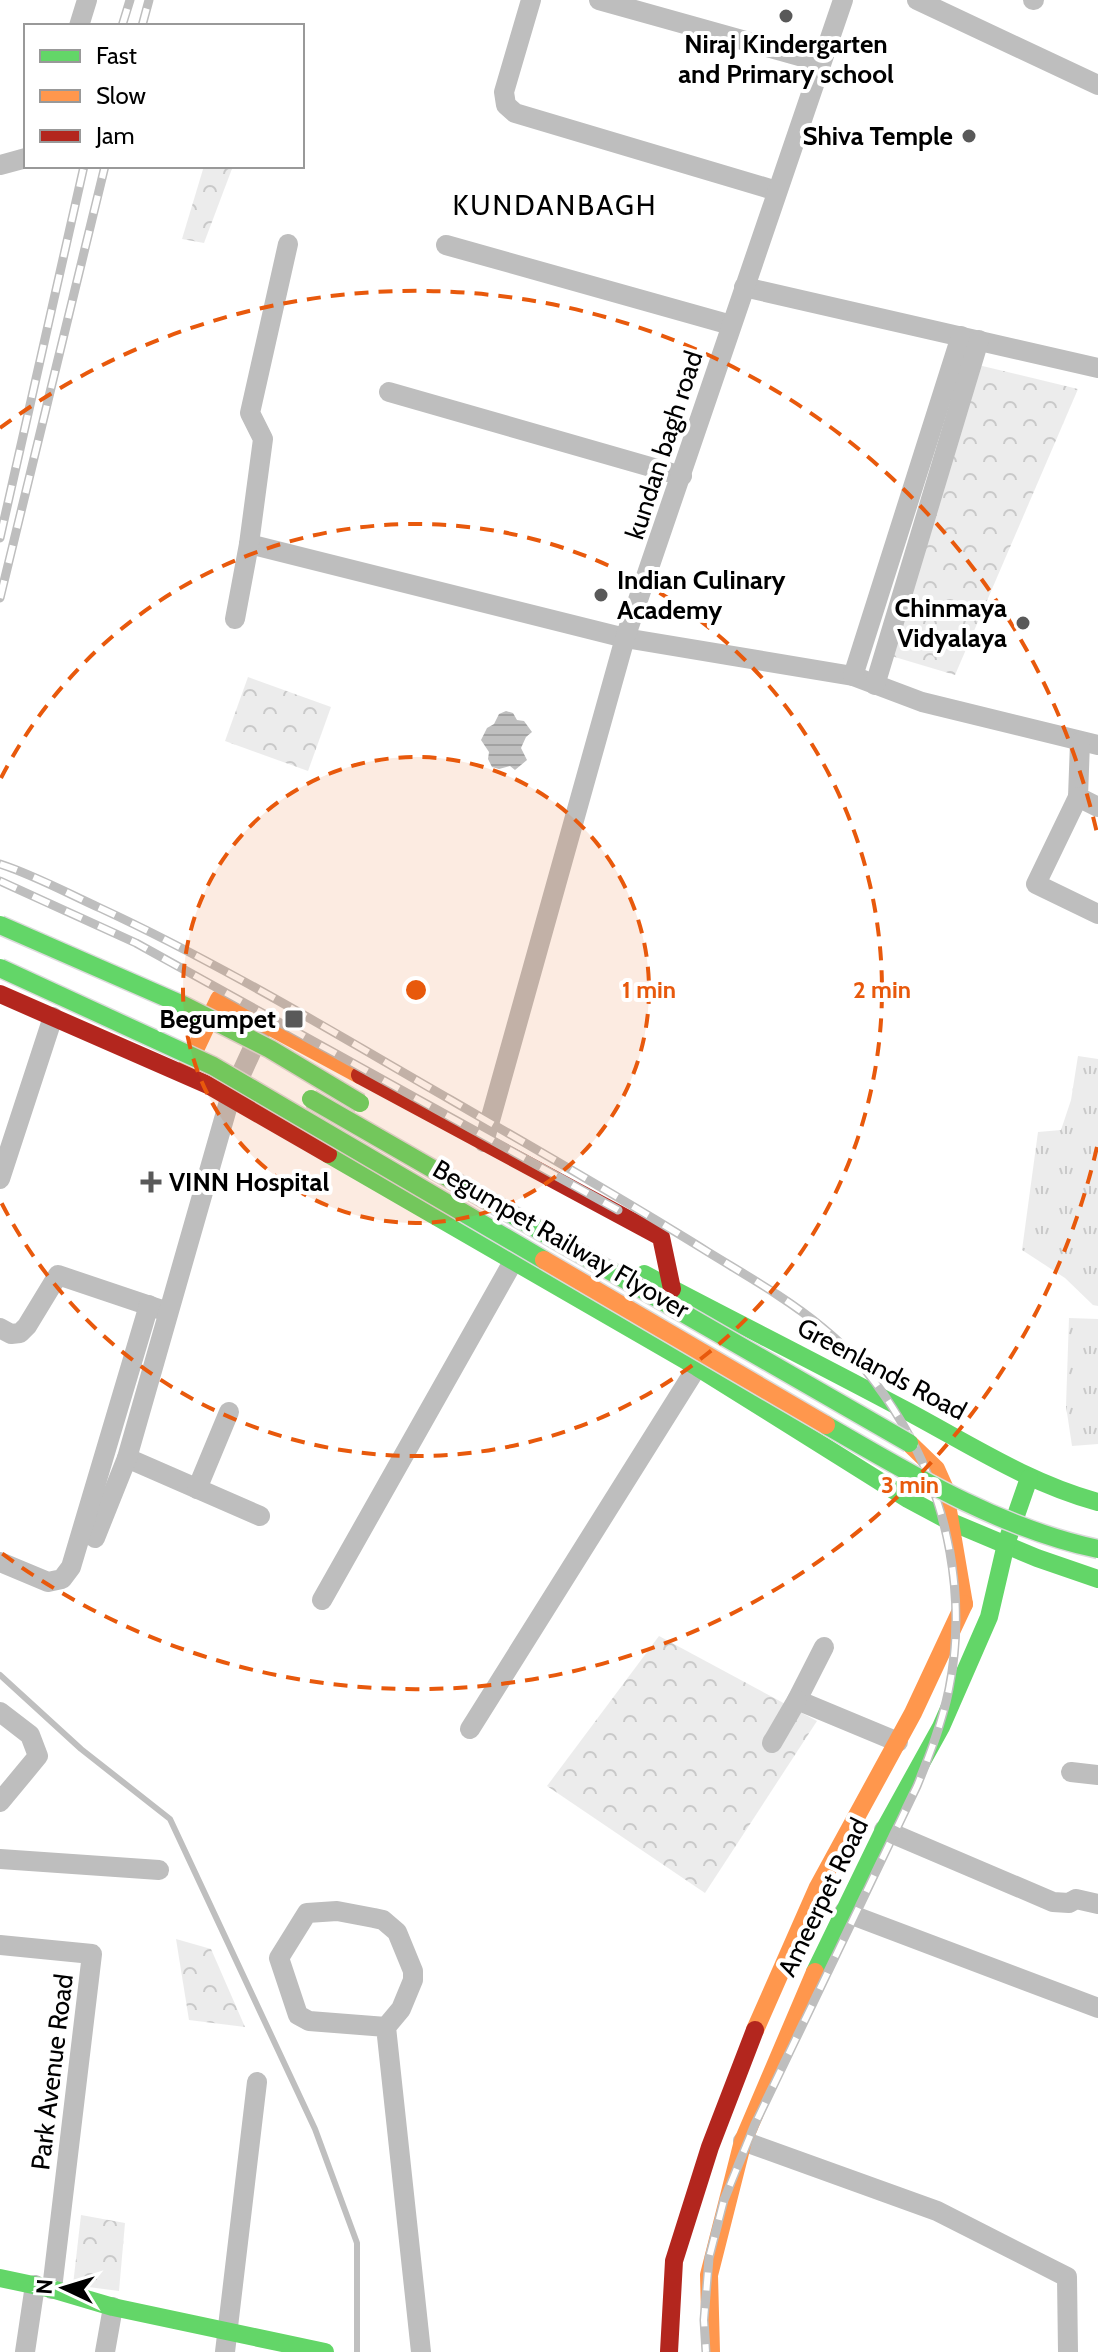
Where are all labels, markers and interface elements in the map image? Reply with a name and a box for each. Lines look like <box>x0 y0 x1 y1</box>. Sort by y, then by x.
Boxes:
marker: Niraj Kindergarten and Primary school <box>777 7 795 25</box>
legend <box>24 24 304 168</box>
place label: Niraj Kindergarten and Primary school <box>678 28 894 90</box>
text: Fast <box>96 41 137 70</box>
text: Slow <box>96 81 146 110</box>
place label: Shiva Temple <box>802 120 953 152</box>
text: Jam <box>95 121 134 150</box>
marker: Shiva Temple <box>960 127 978 145</box>
district label: KUNDANBAGH <box>452 188 658 222</box>
street label: kundan bagh road <box>618 347 710 543</box>
place label: Indian Culinary Academy <box>617 564 786 626</box>
marker: Indian Culinary Academy <box>592 586 610 604</box>
place label: Chinmaya Vidyalaya <box>894 592 1007 654</box>
marker: Chinmaya Vidyalaya <box>1014 614 1032 632</box>
text: 1 min <box>622 975 676 1004</box>
text: 2 min <box>853 975 911 1004</box>
centre of rings <box>402 976 430 1004</box>
place label: Begumpet <box>159 1003 276 1035</box>
marker: Begumpet <box>283 1008 305 1030</box>
street label: Begumpet Railway Flyover <box>427 1153 695 1326</box>
place label: VINN Hospital <box>169 1166 329 1198</box>
marker: VINN Hospital <box>140 1171 162 1193</box>
street label: Greenlands Road <box>792 1311 972 1427</box>
text: 3 min <box>881 1470 939 1499</box>
street label: Ameerpet Road <box>771 1812 875 1982</box>
street label: Park Avenue Road <box>24 1972 80 2172</box>
north arrow <box>24 2248 104 2328</box>
text: N <box>31 2278 59 2295</box>

